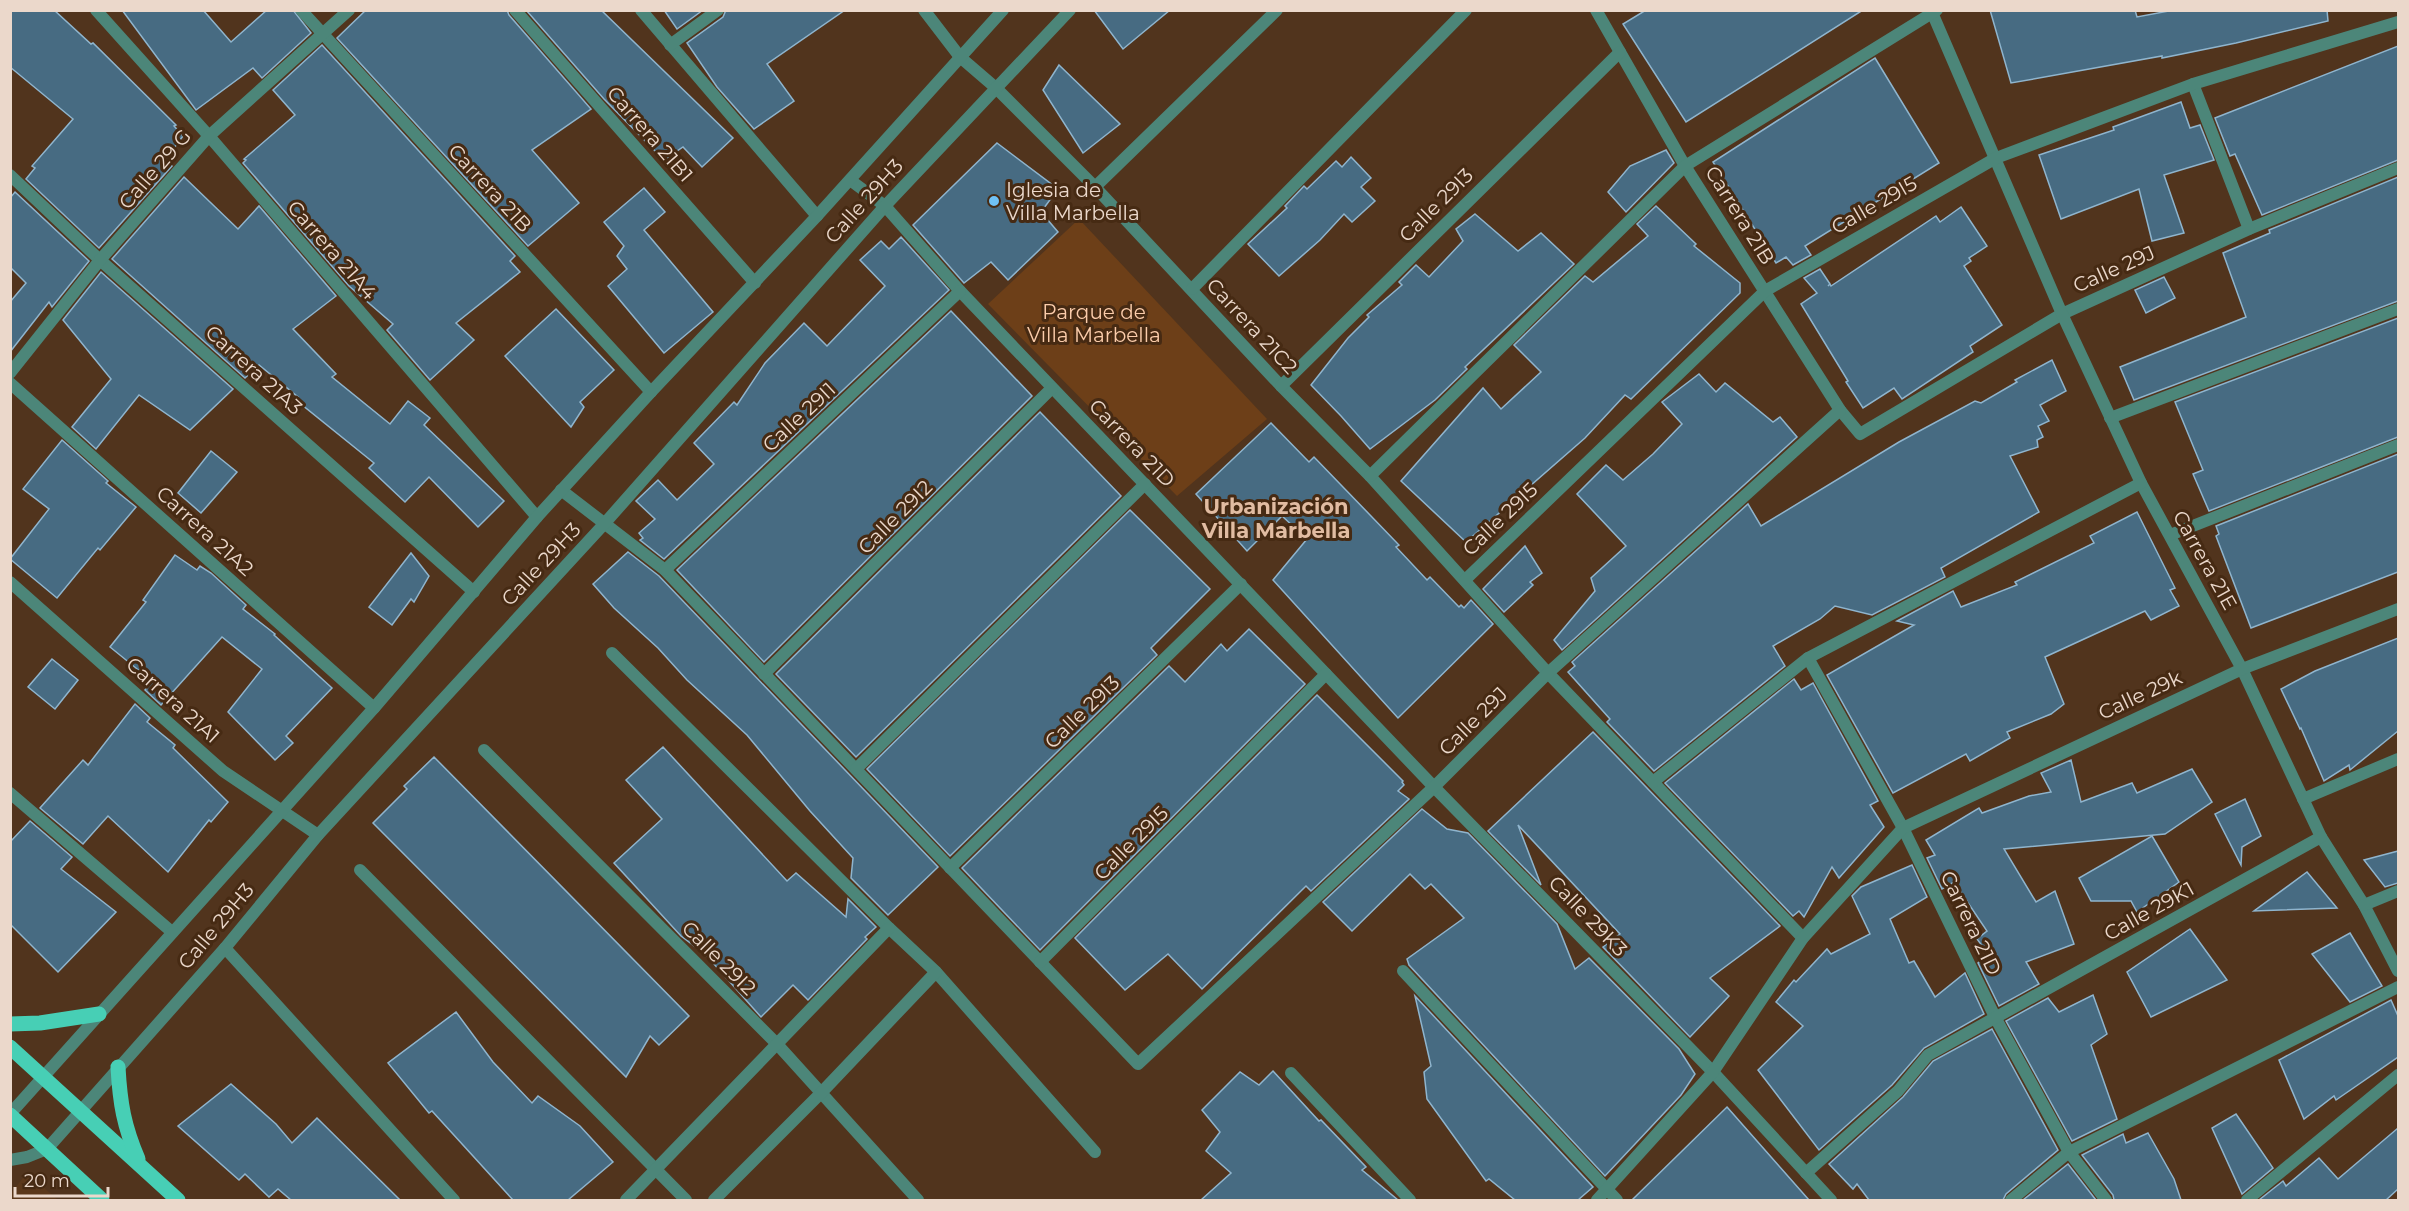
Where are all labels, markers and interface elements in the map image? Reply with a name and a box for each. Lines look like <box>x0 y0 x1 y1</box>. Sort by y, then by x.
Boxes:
street label: Carrera 21B1 <box>602 81 698 187</box>
street label: Calle 29 G <box>114 124 196 214</box>
street label: Carrera 21B <box>443 139 537 237</box>
street label: Calle 29H3 <box>820 154 908 248</box>
street label: Carrera 21B <box>1700 161 1780 269</box>
street label: Calle 29I3 <box>1394 163 1478 247</box>
street label: Calle 29I5 <box>1827 171 1921 239</box>
place label: Iglesia de Villa Marbella <box>1006 178 1140 225</box>
marker: Iglesia de Villa Marbella <box>987 194 1001 208</box>
street label: Carrera 21A4 <box>282 195 382 305</box>
street label: Calle 29J <box>2069 240 2159 298</box>
street label: Carrera 21C2 <box>1202 273 1302 379</box>
park label: Parque de Villa Marbella <box>1027 300 1161 347</box>
street label: Carrera 21A3 <box>201 320 307 420</box>
street label: Calle 29I1 <box>758 377 840 457</box>
street label: Carrera 21D <box>1084 394 1180 492</box>
street label: Calle 29I2 <box>853 475 937 559</box>
street label: Calle 29I5 <box>1458 477 1542 561</box>
street label: Carrera 21A2 <box>152 481 258 581</box>
district label: Urbanización Villa Marbella <box>1201 494 1350 543</box>
street label: Carrera 21E <box>2168 506 2242 614</box>
street label: Calle 29H3 <box>496 517 586 611</box>
street label: Carrera 21A1 <box>121 652 225 748</box>
street label: Calle 29k <box>2094 665 2186 725</box>
street label: Calle 29I3 <box>1040 670 1124 754</box>
street label: Calle 29J <box>1434 682 1512 760</box>
street label: Calle 29I5 <box>1089 801 1173 885</box>
street label: Carrera 21D <box>1935 867 2007 979</box>
street label: Calle 29K3 <box>1544 871 1632 961</box>
street label: Calle 29K1 <box>2100 876 2198 946</box>
street label: Calle 29H3 <box>173 878 259 974</box>
street label: Calle 29I2 <box>677 916 761 1000</box>
scale bar <box>15 1160 108 1198</box>
text: 20 m <box>24 1170 70 1192</box>

